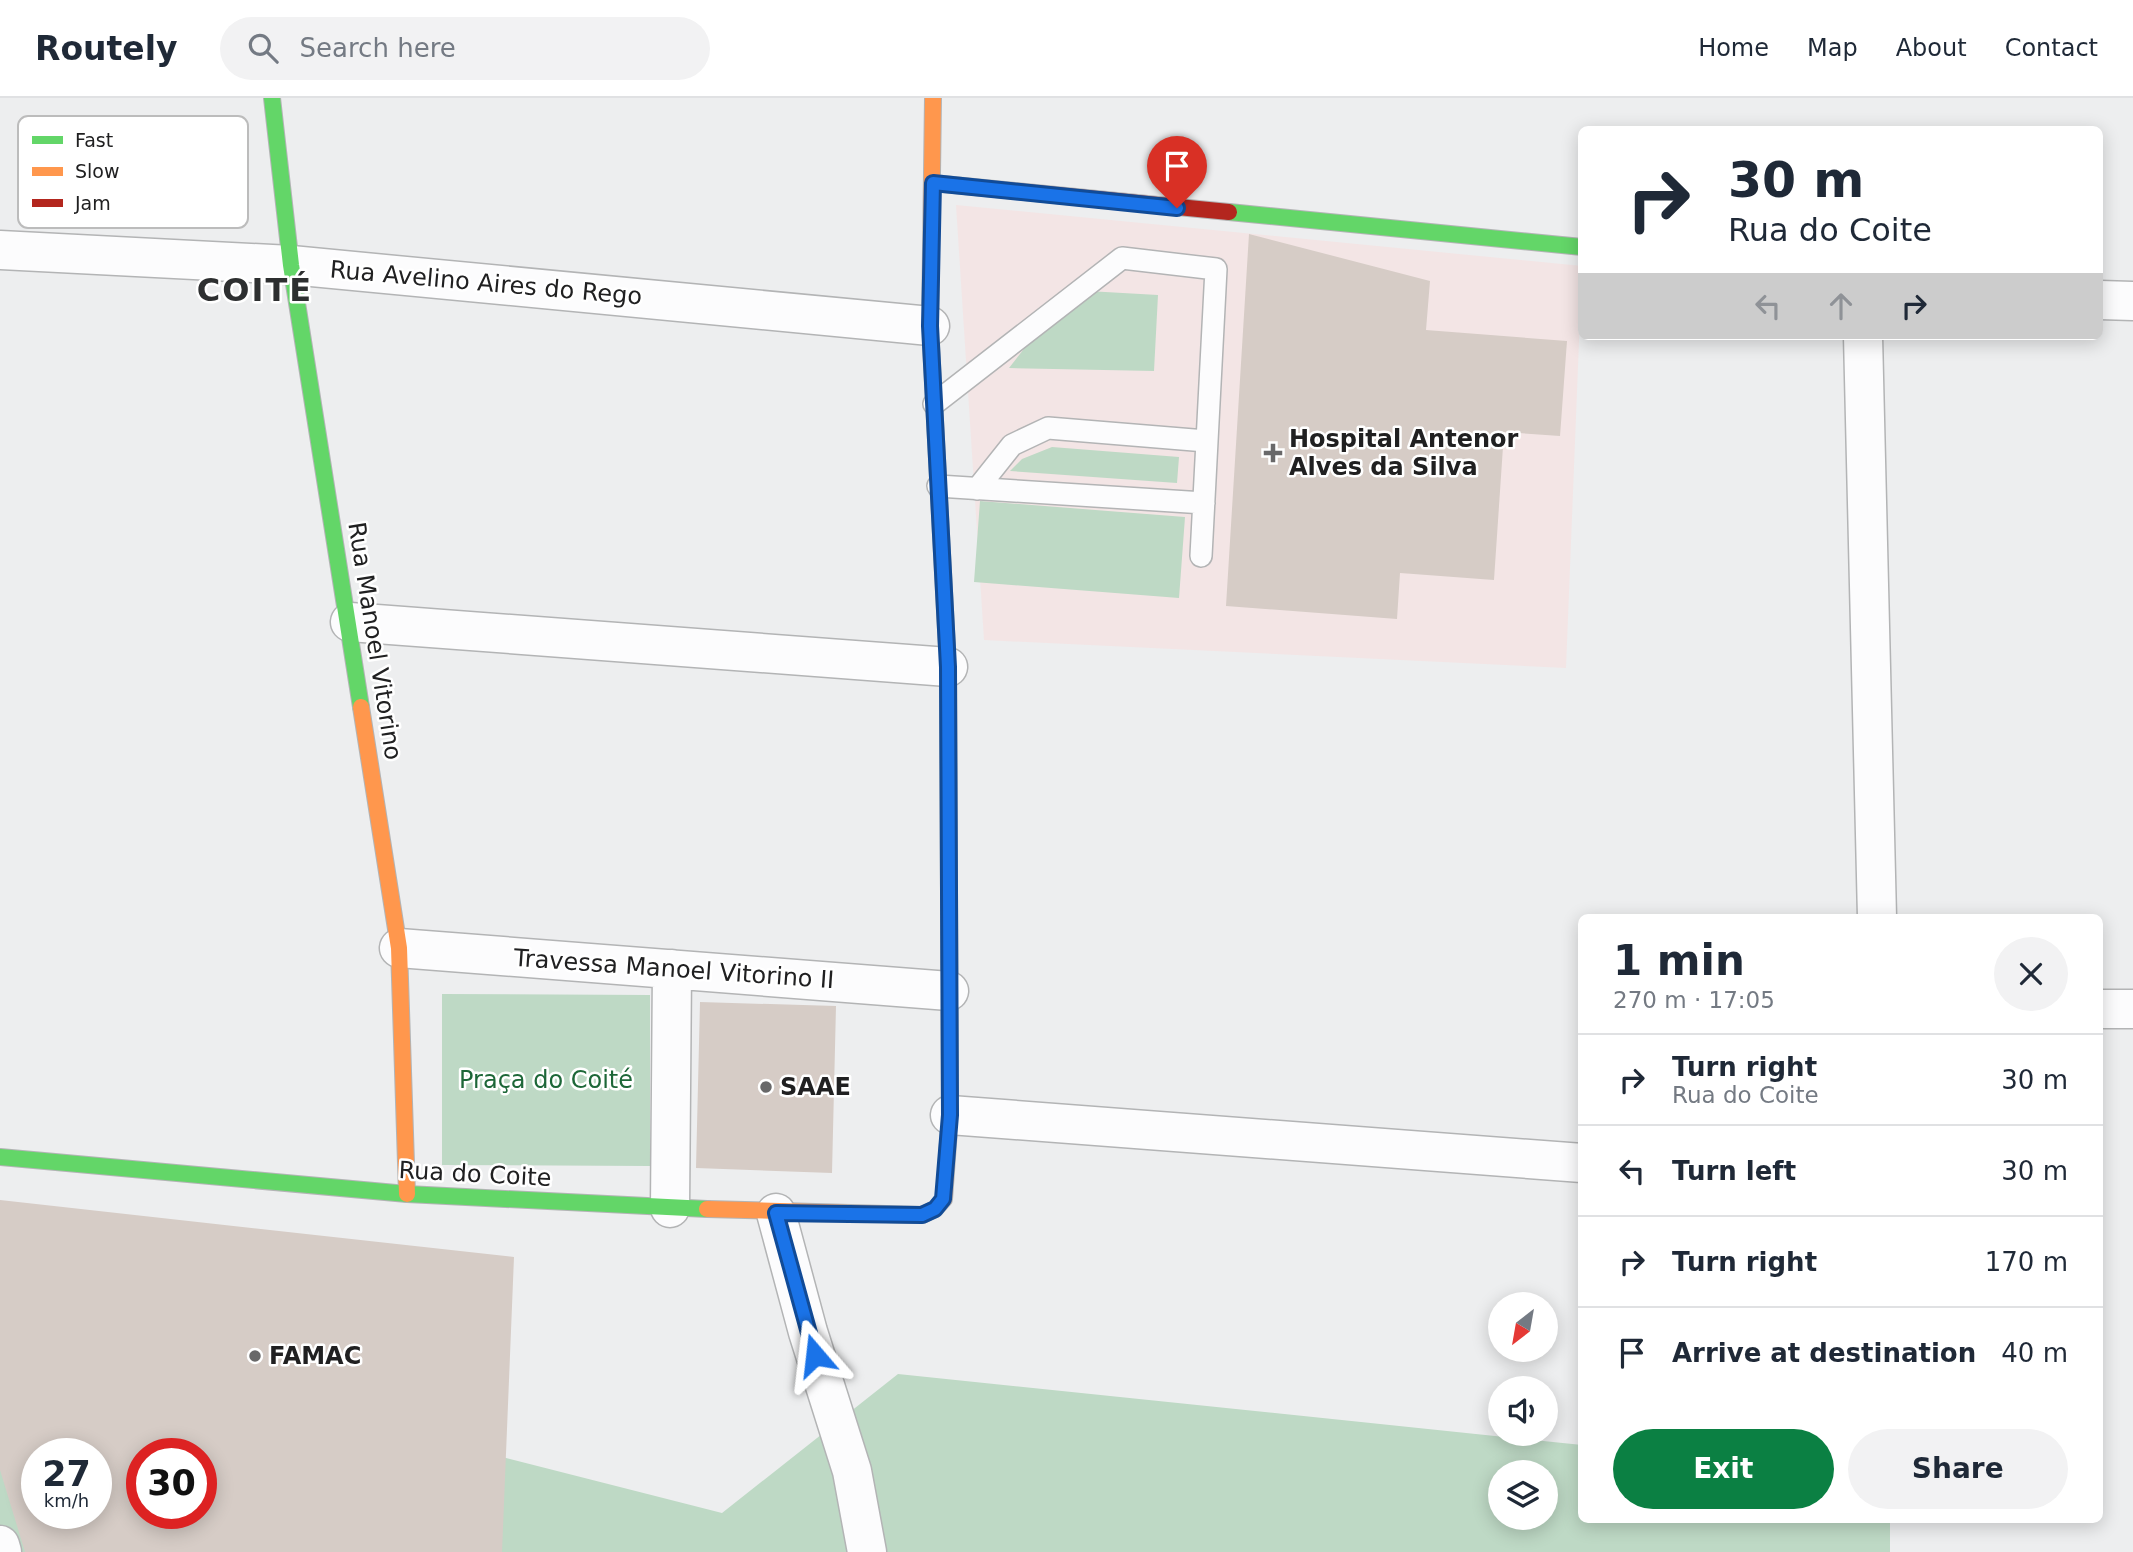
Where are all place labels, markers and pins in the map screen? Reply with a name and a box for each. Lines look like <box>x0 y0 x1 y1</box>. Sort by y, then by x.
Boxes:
pin <box>1147 136 1207 208</box>
place label: Hospital Antenor Alves da Silva <box>1289 425 1519 481</box>
marker: Hospital Antenor Alves da Silva <box>1263 443 1283 463</box>
place label: SAAE <box>780 1073 851 1101</box>
marker: SAAE <box>758 1079 774 1095</box>
place label: FAMAC <box>269 1342 361 1370</box>
marker: FAMAC <box>247 1348 263 1364</box>

